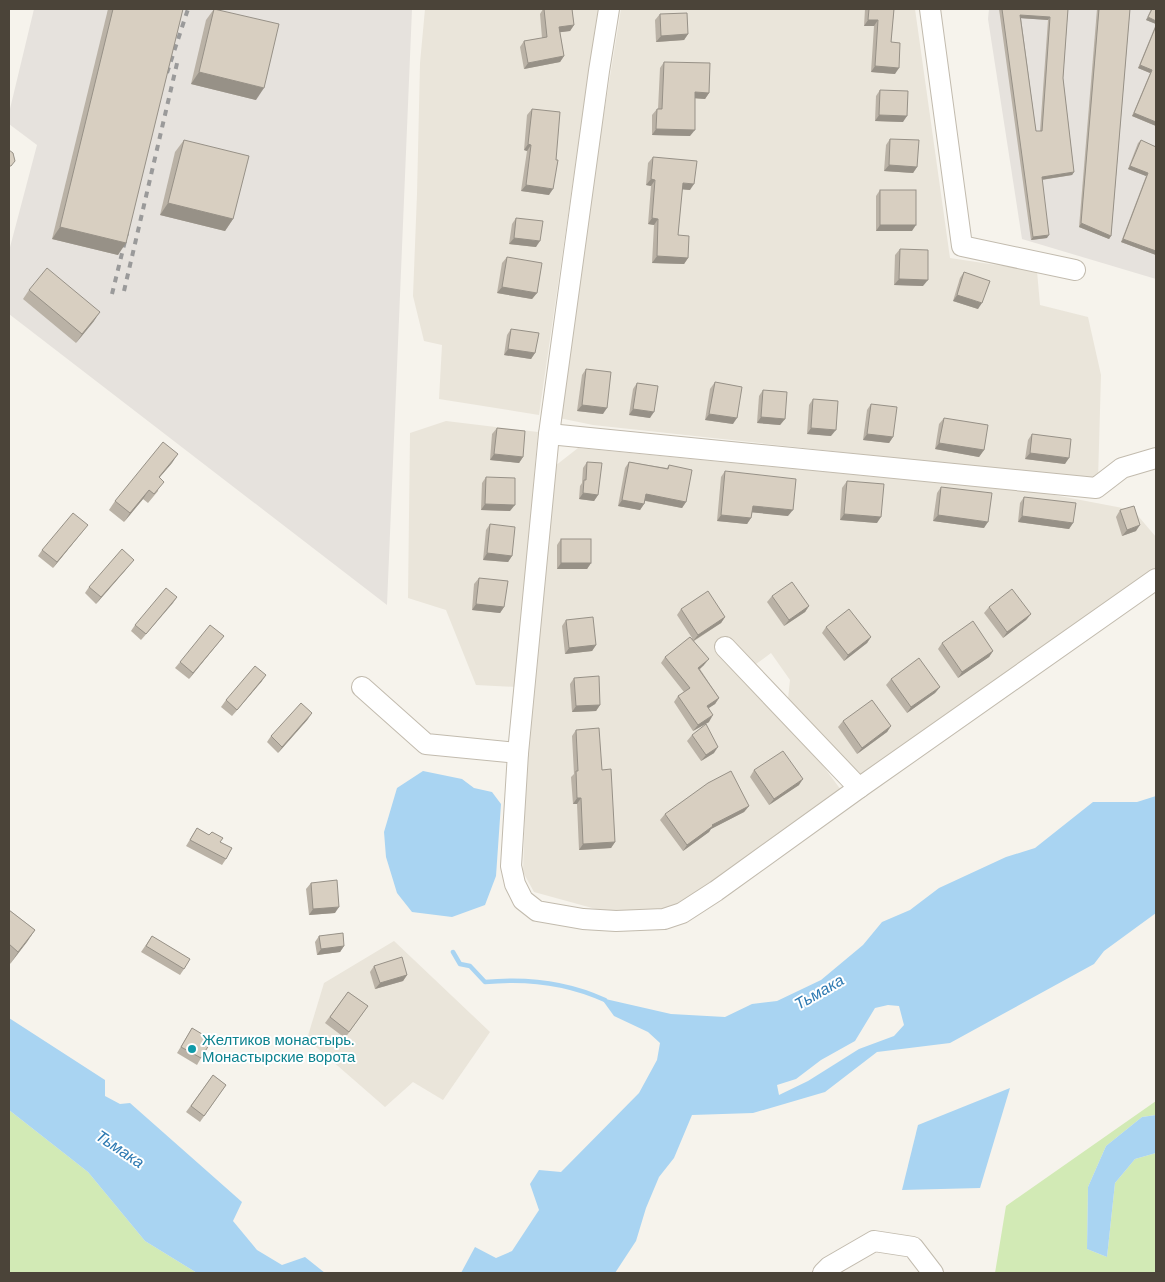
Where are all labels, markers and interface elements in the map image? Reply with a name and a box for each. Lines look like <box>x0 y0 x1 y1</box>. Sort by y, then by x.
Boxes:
water label: Тьмака <box>790 969 848 1015</box>
place label: Желтиков монастырь. Монастырские ворота <box>202 1030 356 1067</box>
marker: Желтиков монастырь. Монастырские ворота <box>186 1043 198 1055</box>
water label: Тьмака <box>92 1125 148 1173</box>

